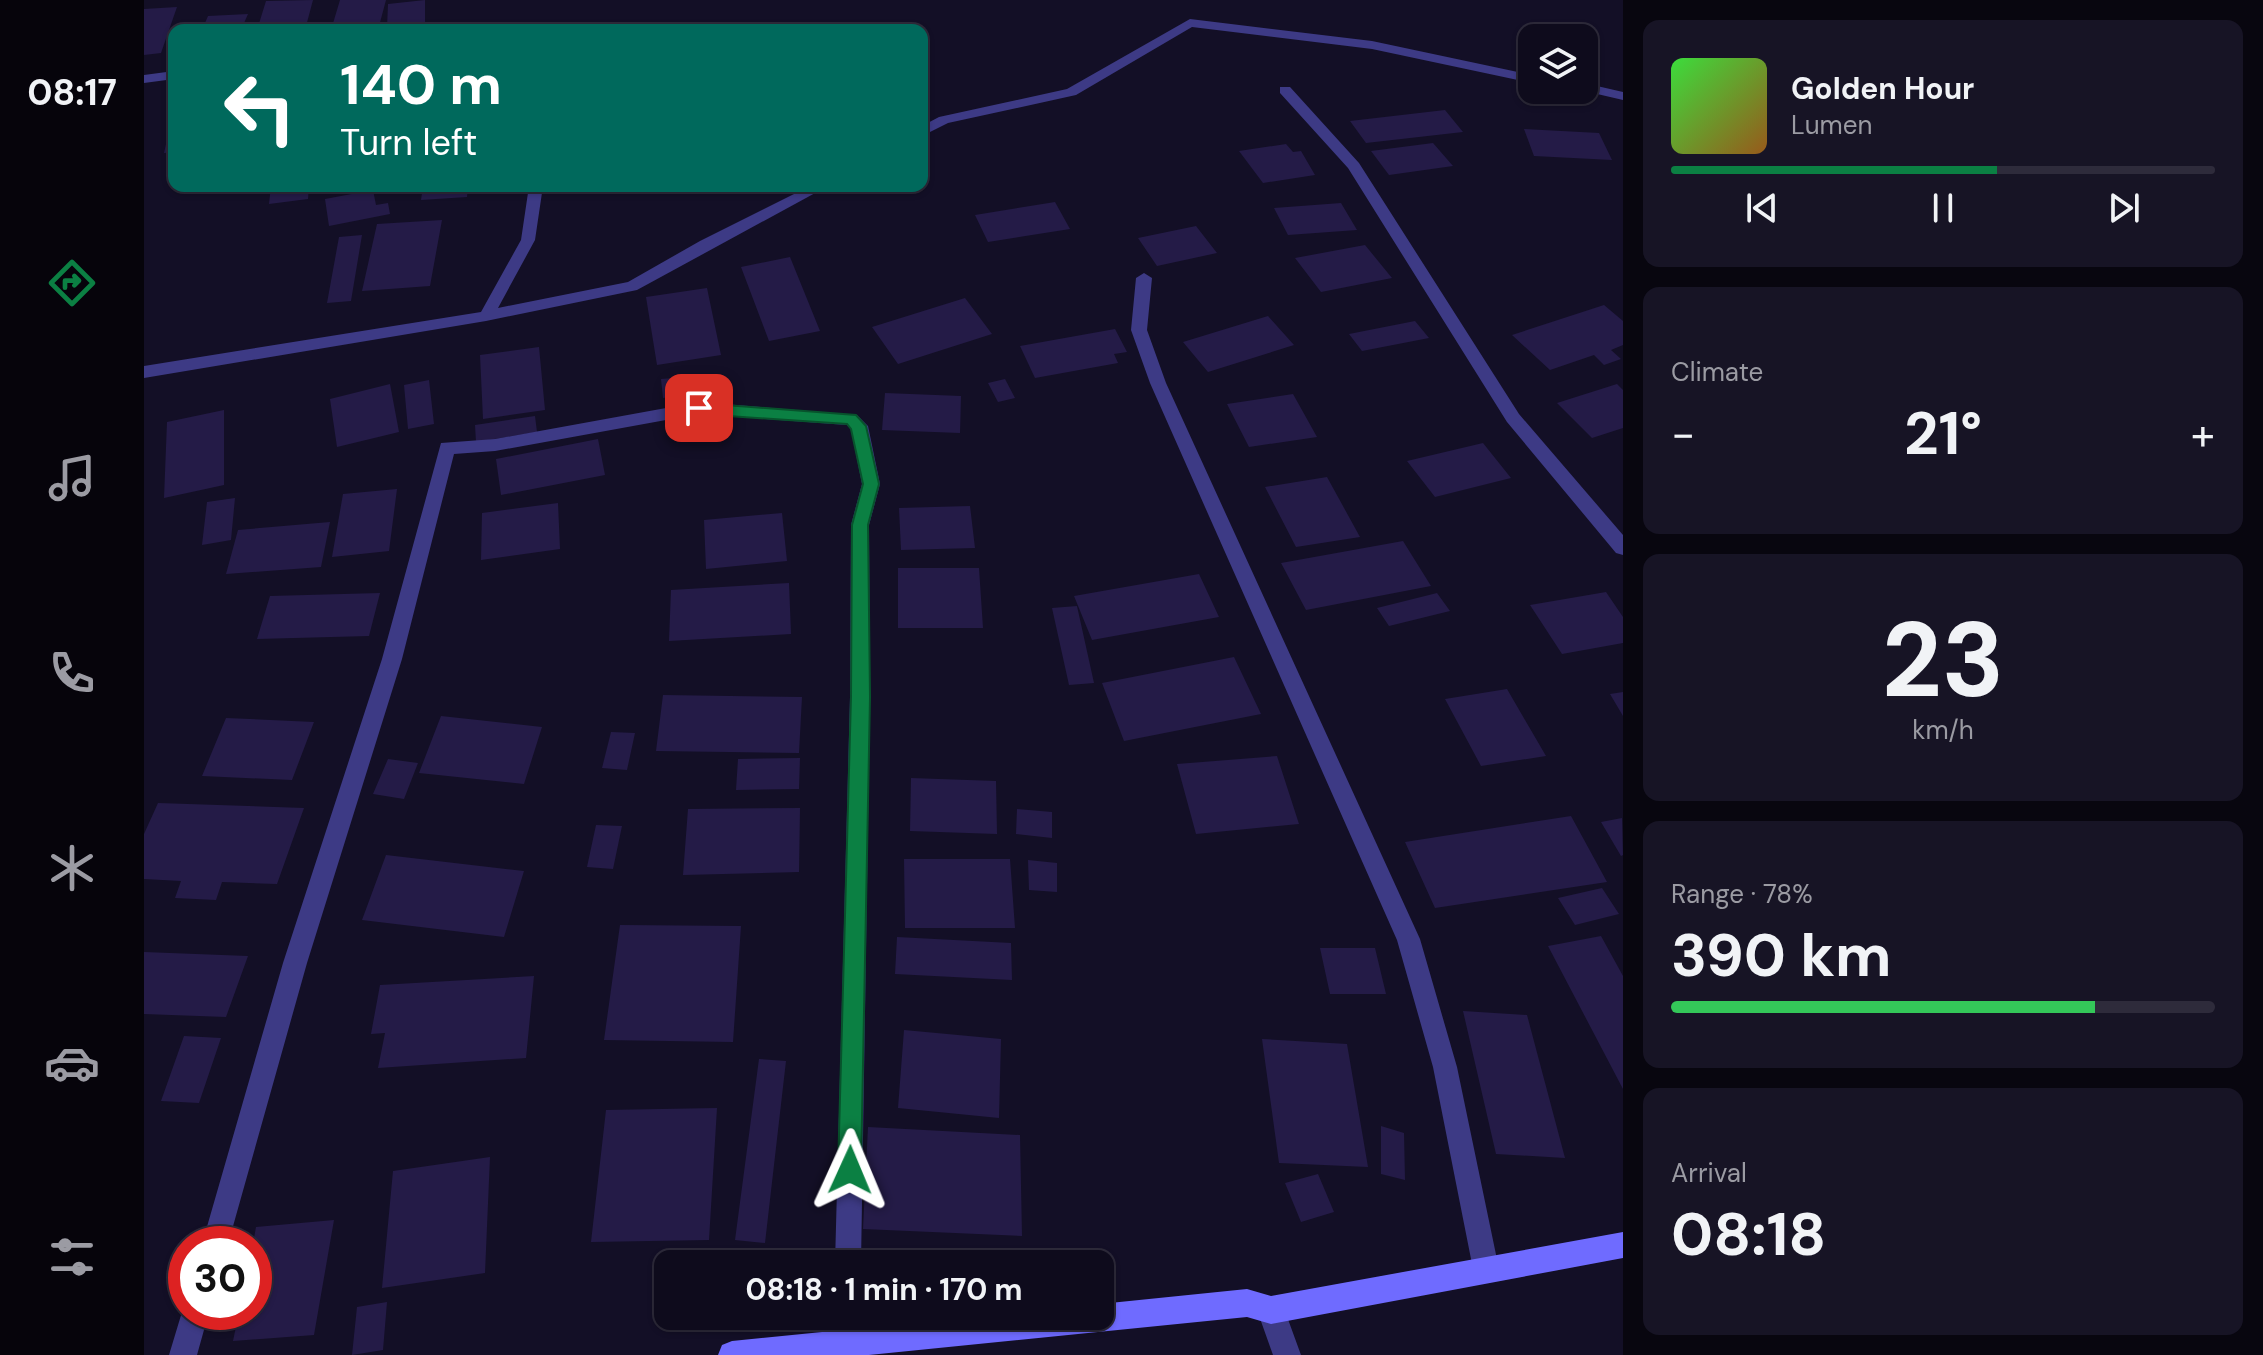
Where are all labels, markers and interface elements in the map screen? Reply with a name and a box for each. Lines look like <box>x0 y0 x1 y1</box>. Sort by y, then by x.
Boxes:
map controls <box>1518 24 1598 104</box>
button: layers <box>1518 24 1598 104</box>
text: 140 m <box>340 48 502 121</box>
icon: left <box>208 56 312 160</box>
text: 08:17 <box>27 69 117 116</box>
text: Golden Hour <box>1791 69 1974 108</box>
text: Lumen <box>1791 108 1872 142</box>
text: Turn left <box>340 119 477 166</box>
icon: previous <box>1740 186 1784 230</box>
icon: pause <box>1921 186 1965 230</box>
icon: next <box>2102 186 2146 230</box>
icon: directions <box>44 255 100 311</box>
text: Climate <box>1671 355 1763 389</box>
pin <box>665 374 733 442</box>
icon: arrive <box>677 386 721 430</box>
text: 21° <box>1904 394 1982 473</box>
text: − <box>1671 405 1695 463</box>
text: + <box>2191 405 2215 463</box>
icon: music <box>44 450 100 506</box>
text: 23 <box>1882 593 2004 728</box>
icon: phone <box>44 645 100 701</box>
text: km/h <box>1912 713 1974 747</box>
icon: climate <box>44 840 100 896</box>
text: Range · 78% <box>1671 877 1813 911</box>
text: 390 km <box>1671 916 1891 995</box>
icon: car <box>44 1035 100 1091</box>
position arrow <box>808 1128 892 1212</box>
text: Arrival <box>1671 1156 1747 1190</box>
text: 08:18 <box>1671 1195 1826 1274</box>
speed limit sign: 30 <box>168 1226 272 1330</box>
icon: filters <box>44 1229 100 1285</box>
text: 08:18 · 1 min · 170 m <box>745 1270 1023 1309</box>

